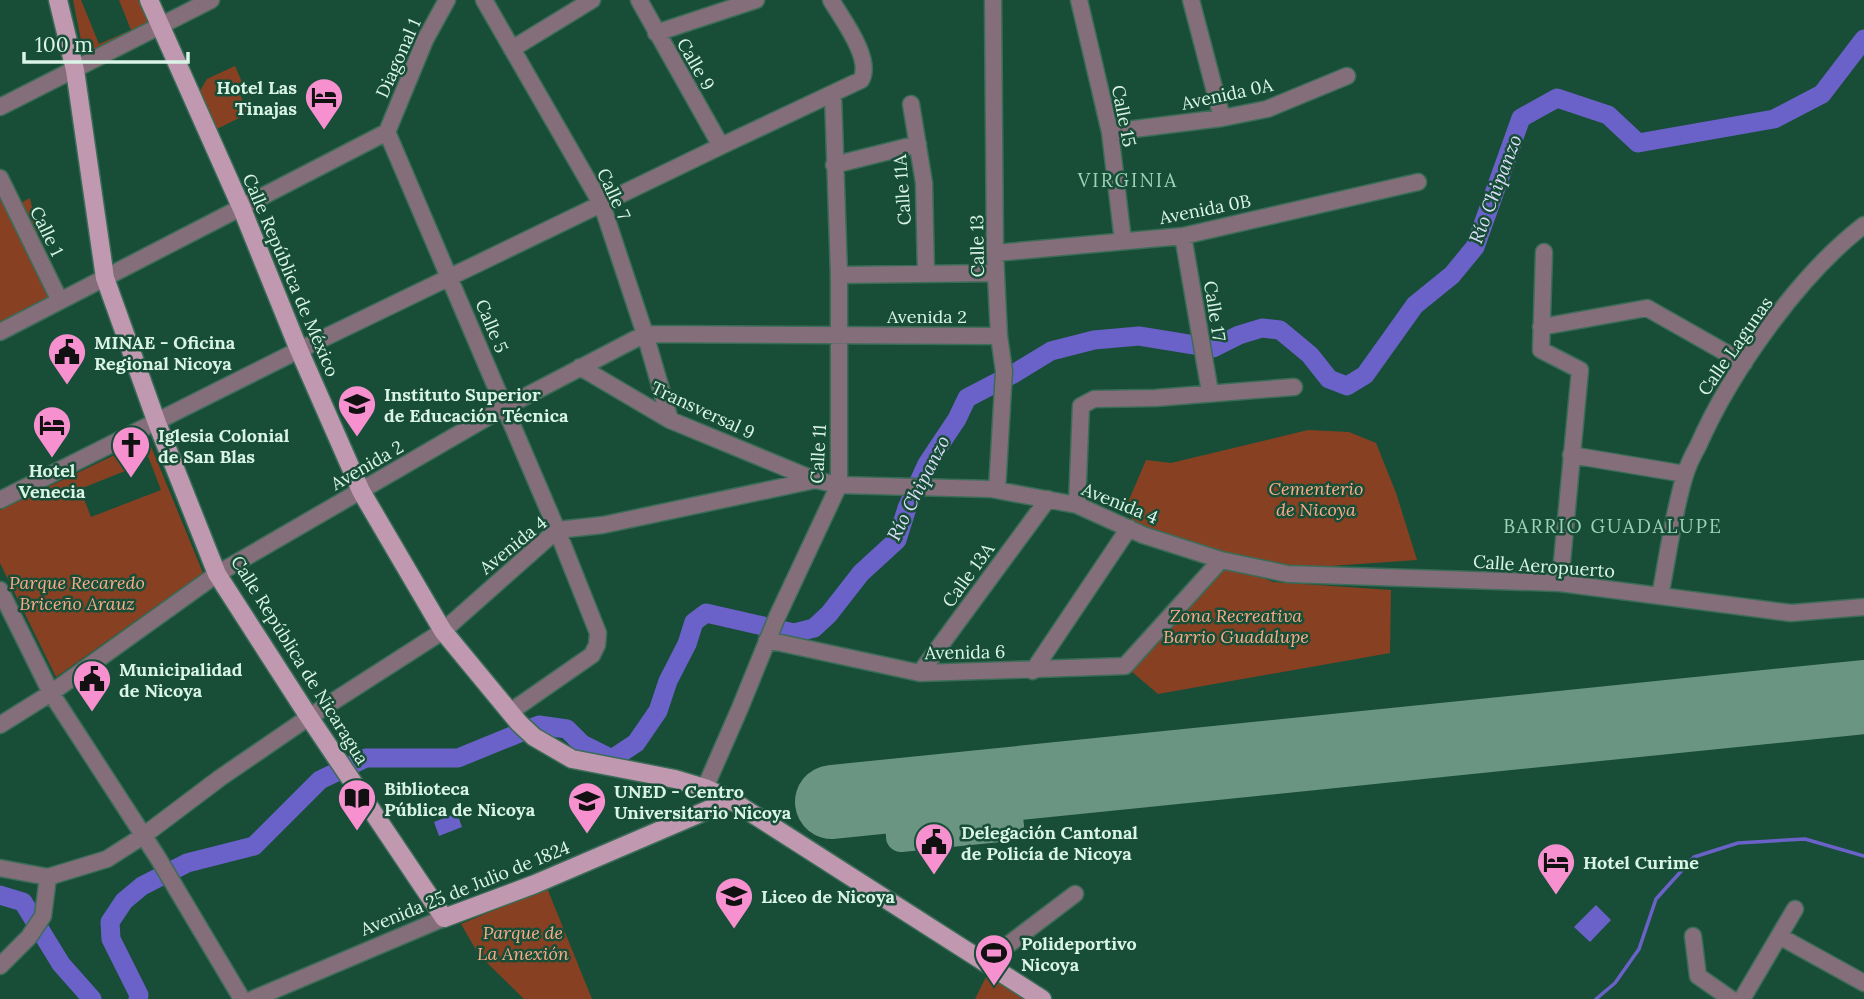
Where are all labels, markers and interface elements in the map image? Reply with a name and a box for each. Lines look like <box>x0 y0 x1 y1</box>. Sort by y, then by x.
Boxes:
street label: Diagonal 1 <box>370 15 426 101</box>
scale bar <box>24 21 189 65</box>
text: 100 m <box>35 31 93 58</box>
street label: Calle 9 <box>672 34 720 94</box>
street label: Avenida 0A <box>1178 73 1276 115</box>
place label: Hotel Las Tinajas <box>216 76 297 120</box>
hotel icon: Hotel Las Tinajas <box>303 76 345 131</box>
street label: Calle 15 <box>1107 83 1141 149</box>
water label: Río Chipanzo <box>1463 131 1527 247</box>
street label: Calle 11A <box>888 153 916 226</box>
street label: Calle 7 <box>592 164 636 224</box>
district label: VIRGINIA <box>1077 168 1178 192</box>
street label: Calle República de México <box>238 170 344 380</box>
street label: Avenida 0B <box>1156 189 1253 229</box>
street label: Calle 1 <box>25 202 69 260</box>
street label: Calle 13 <box>965 214 989 278</box>
street label: Calle 17 <box>1199 279 1231 343</box>
street label: Calle Lagunas <box>1692 292 1778 400</box>
street label: Calle 5 <box>470 296 514 356</box>
street label: Avenida 2 <box>886 305 967 328</box>
public building icon: MINAE - Oficina Regional Nicoya <box>46 331 88 386</box>
place label: MINAE - Oficina Regional Nicoya <box>94 331 236 375</box>
street label: Transversal 9 <box>648 376 758 444</box>
school or university icon: Instituto Superior de Educación Técnica <box>336 383 378 438</box>
place label: Instituto Superior de Educación Técnica <box>384 383 569 427</box>
hotel icon: Hotel Venecia <box>31 404 73 459</box>
church icon: Iglesia Colonial de San Blas <box>110 424 152 479</box>
place label: Iglesia Colonial de San Blas <box>158 424 290 468</box>
street label: Calle 11 <box>805 424 831 484</box>
water label: Río Chipanzo <box>881 431 955 545</box>
street label: Avenida 2 <box>326 435 407 495</box>
place label: Hotel Venecia <box>19 459 86 503</box>
street label: Avenida 4 <box>1078 477 1162 529</box>
park label: Cementerio de Nicoya <box>1269 477 1363 521</box>
street label: Avenida 4 <box>474 511 552 580</box>
district label: BARRIO GUADALUPE <box>1503 514 1723 538</box>
street label: Calle 13A <box>937 538 999 612</box>
street label: Calle Aeropuerto <box>1472 550 1616 582</box>
street label: Calle República de Nicaragua <box>226 551 374 769</box>
park label: Parque Recaredo Briceño Arauz <box>9 571 145 615</box>
park label: Zona Recreativa Barrio Guadalupe <box>1163 604 1309 648</box>
street label: Avenida 6 <box>923 640 1006 664</box>
public building icon: Municipalidad de Nicoya <box>71 658 113 713</box>
place label: Municipalidad de Nicoya <box>119 658 243 702</box>
library icon: Biblioteca Pública de Nicoya <box>336 777 378 832</box>
place label: Biblioteca Pública de Nicoya <box>384 777 536 821</box>
school or university icon: UNED - Centro Universitario Nicoya <box>566 780 608 835</box>
place label: UNED - Centro Universitario Nicoya <box>614 780 792 824</box>
public building icon: Delegación Cantonal de Policía de Nicoya <box>913 821 955 876</box>
place label: Delegación Cantonal de Policía de Nicoya <box>961 821 1138 865</box>
street label: Avenida 25 de Julio de 1824 <box>356 835 573 941</box>
hotel icon: Hotel Curime <box>1535 841 1577 896</box>
place label: Hotel Curime <box>1583 851 1699 874</box>
school or university icon: Liceo de Nicoya <box>713 875 755 930</box>
place label: Liceo de Nicoya <box>761 885 896 908</box>
park label: Parque de La Anexión <box>477 921 569 965</box>
sports icon: Polideportivo Nicoya <box>973 932 1015 987</box>
place label: Polideportivo Nicoya <box>1021 932 1137 976</box>

